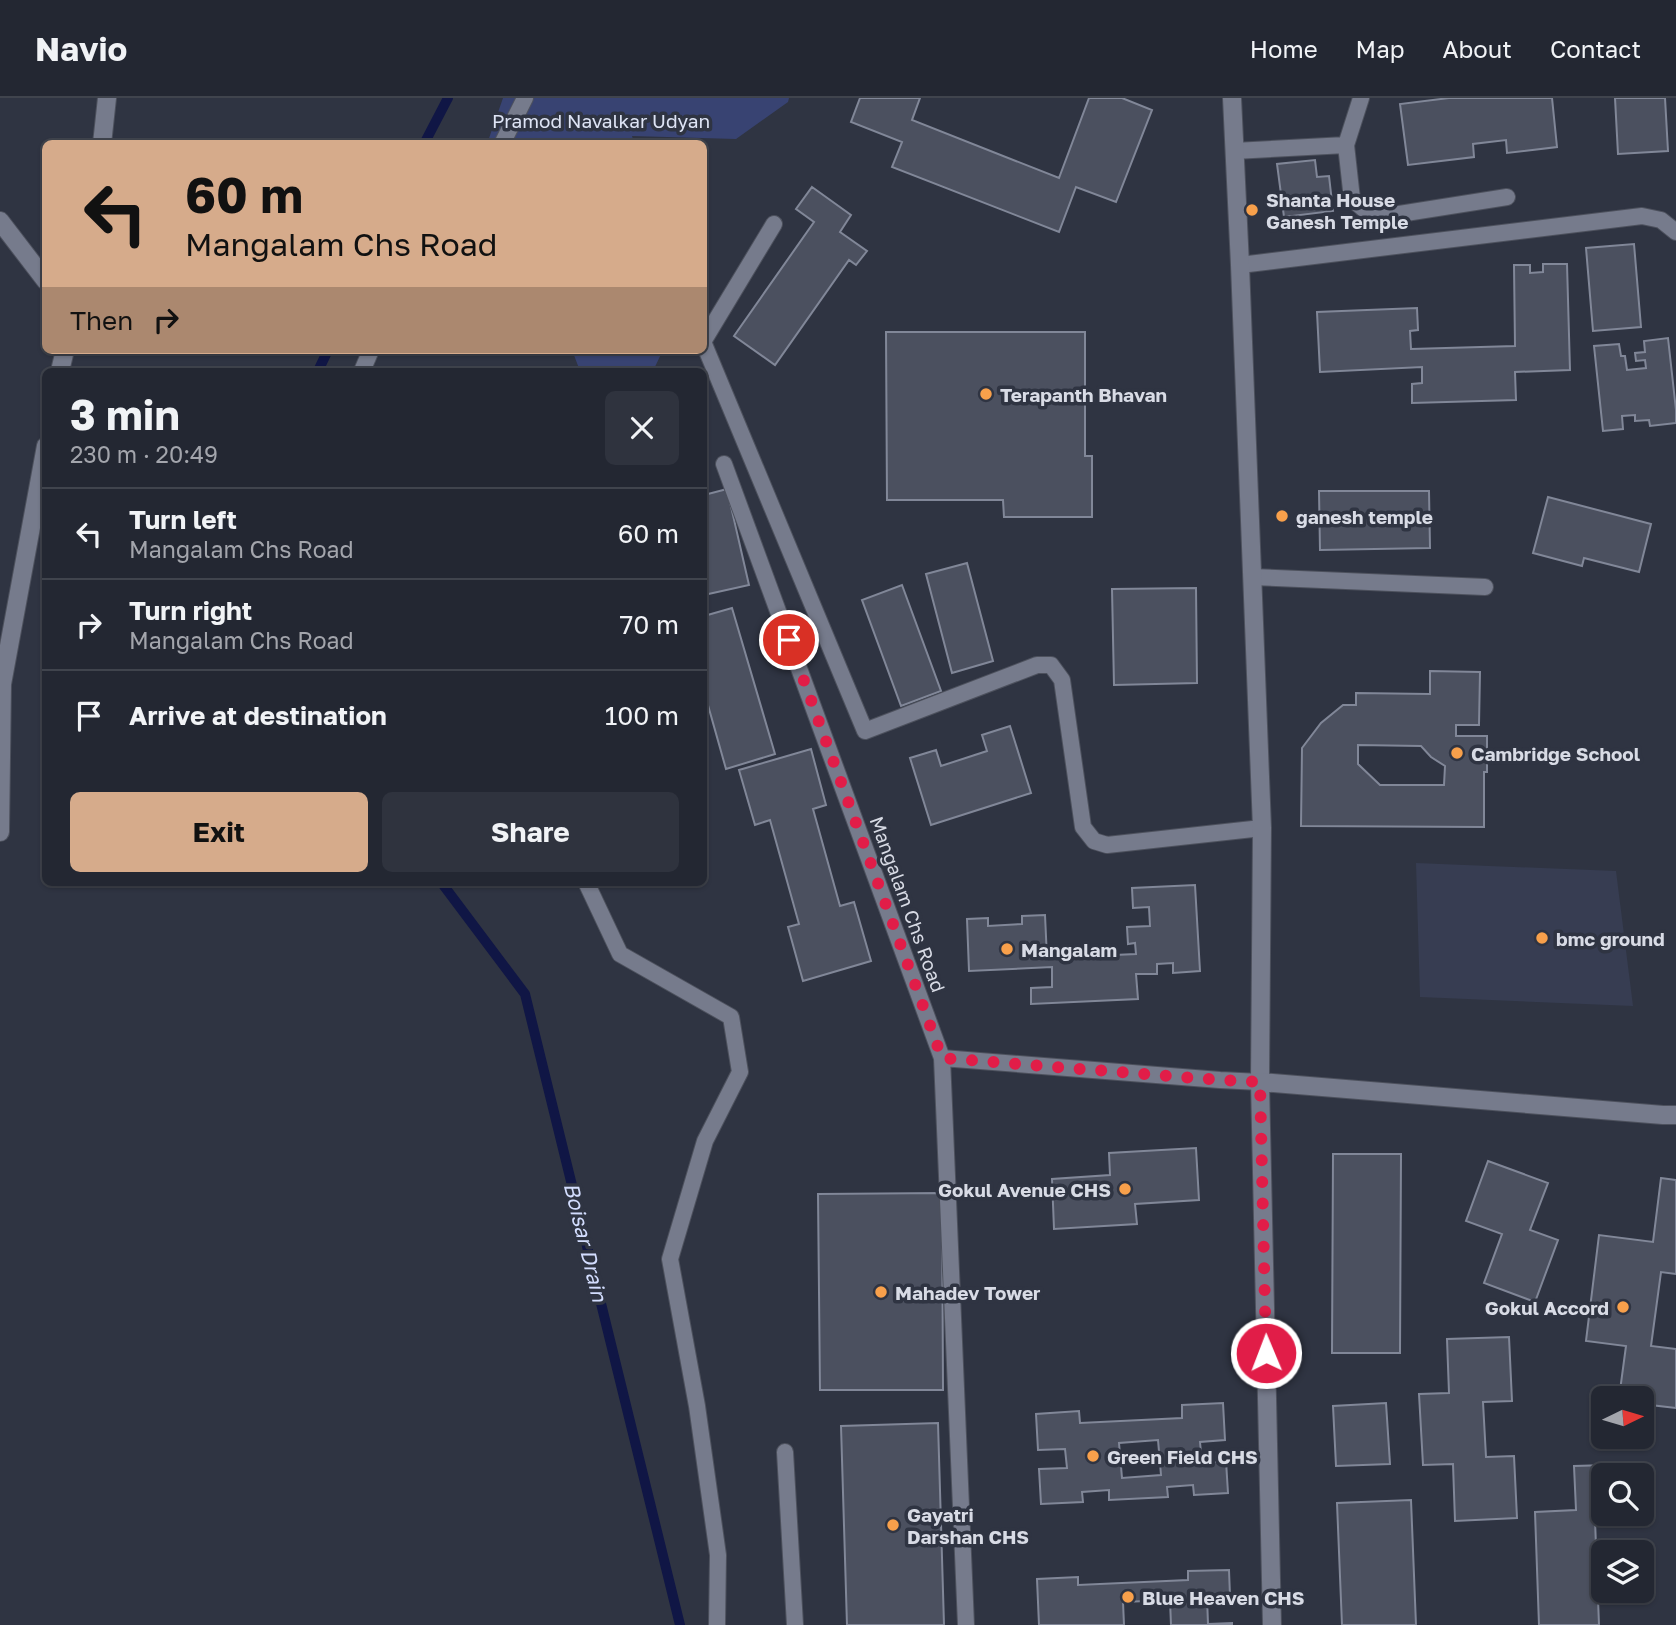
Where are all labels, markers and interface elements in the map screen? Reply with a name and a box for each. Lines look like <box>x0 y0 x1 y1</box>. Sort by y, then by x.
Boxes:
text: Navio <box>35 29 127 68</box>
text: Home <box>1250 34 1318 63</box>
text: Map <box>1356 34 1405 63</box>
text: About <box>1443 34 1512 63</box>
text: Contact <box>1550 34 1641 63</box>
park label: Pramod Navalkar Udyan <box>492 109 710 132</box>
text: 60 m <box>185 165 303 224</box>
icon: left <box>70 168 161 259</box>
place label: Shanta House Ganesh Temple <box>1266 188 1408 233</box>
marker: Shanta House Ganesh Temple <box>1244 202 1260 218</box>
text: Mangalam Chs Road <box>185 225 497 263</box>
icon: right <box>147 301 185 339</box>
text: Then <box>70 305 133 336</box>
place label: Terapanth Bhavan <box>1000 383 1167 406</box>
marker: Terapanth Bhavan <box>978 386 994 402</box>
text: 3 min <box>70 389 180 439</box>
button: close <box>605 391 679 465</box>
text: 230 m · 20:49 <box>70 440 218 468</box>
text: Turn left <box>129 504 237 535</box>
place label: ganesh temple <box>1296 505 1433 528</box>
marker: ganesh temple <box>1274 508 1290 524</box>
icon: left <box>70 515 108 553</box>
text: 60 m <box>618 518 679 549</box>
text: Mangalam Chs Road <box>129 535 354 563</box>
text: Turn right <box>129 595 252 626</box>
icon: right <box>70 606 108 644</box>
text: 70 m <box>620 609 679 640</box>
pin <box>759 610 819 670</box>
icon: arrive <box>770 621 808 659</box>
text: Mangalam Chs Road <box>129 626 354 654</box>
icon: arrive <box>70 697 108 735</box>
text: Arrive at destination <box>129 700 387 731</box>
text: 100 m <box>605 700 679 731</box>
place label: Cambridge School <box>1471 742 1640 765</box>
marker: Cambridge School <box>1449 745 1465 761</box>
button: Exit <box>70 792 368 872</box>
button: Share <box>382 792 679 872</box>
street label: Mangalam Chs Road <box>865 813 951 995</box>
place label: bmc ground <box>1556 927 1665 950</box>
marker: bmc ground <box>1534 930 1550 946</box>
place label: Mangalam <box>1021 938 1117 961</box>
marker: Mangalam <box>999 941 1015 957</box>
place label: Gokul Avenue CHS <box>938 1178 1111 1201</box>
water label: Boisar Drain <box>559 1180 614 1305</box>
marker: Gokul Avenue CHS <box>1117 1181 1133 1197</box>
place label: Mahadev Tower <box>895 1281 1041 1304</box>
marker: Mahadev Tower <box>873 1284 889 1300</box>
place label: Gokul Accord <box>1485 1296 1609 1319</box>
marker: Gokul Accord <box>1615 1299 1631 1315</box>
position arrow <box>1229 1316 1303 1390</box>
north arrow <box>1591 1386 1654 1449</box>
map controls <box>1591 1386 1654 1603</box>
place label: Green Field CHS <box>1107 1445 1258 1468</box>
marker: Green Field CHS <box>1085 1448 1101 1464</box>
button: search <box>1591 1463 1654 1526</box>
place label: Gayatri Darshan CHS <box>907 1503 1029 1548</box>
marker: Gayatri Darshan CHS <box>885 1517 901 1533</box>
button: layers <box>1591 1540 1654 1603</box>
place label: Blue Heaven CHS <box>1142 1586 1305 1609</box>
marker: Blue Heaven CHS <box>1120 1589 1136 1605</box>

